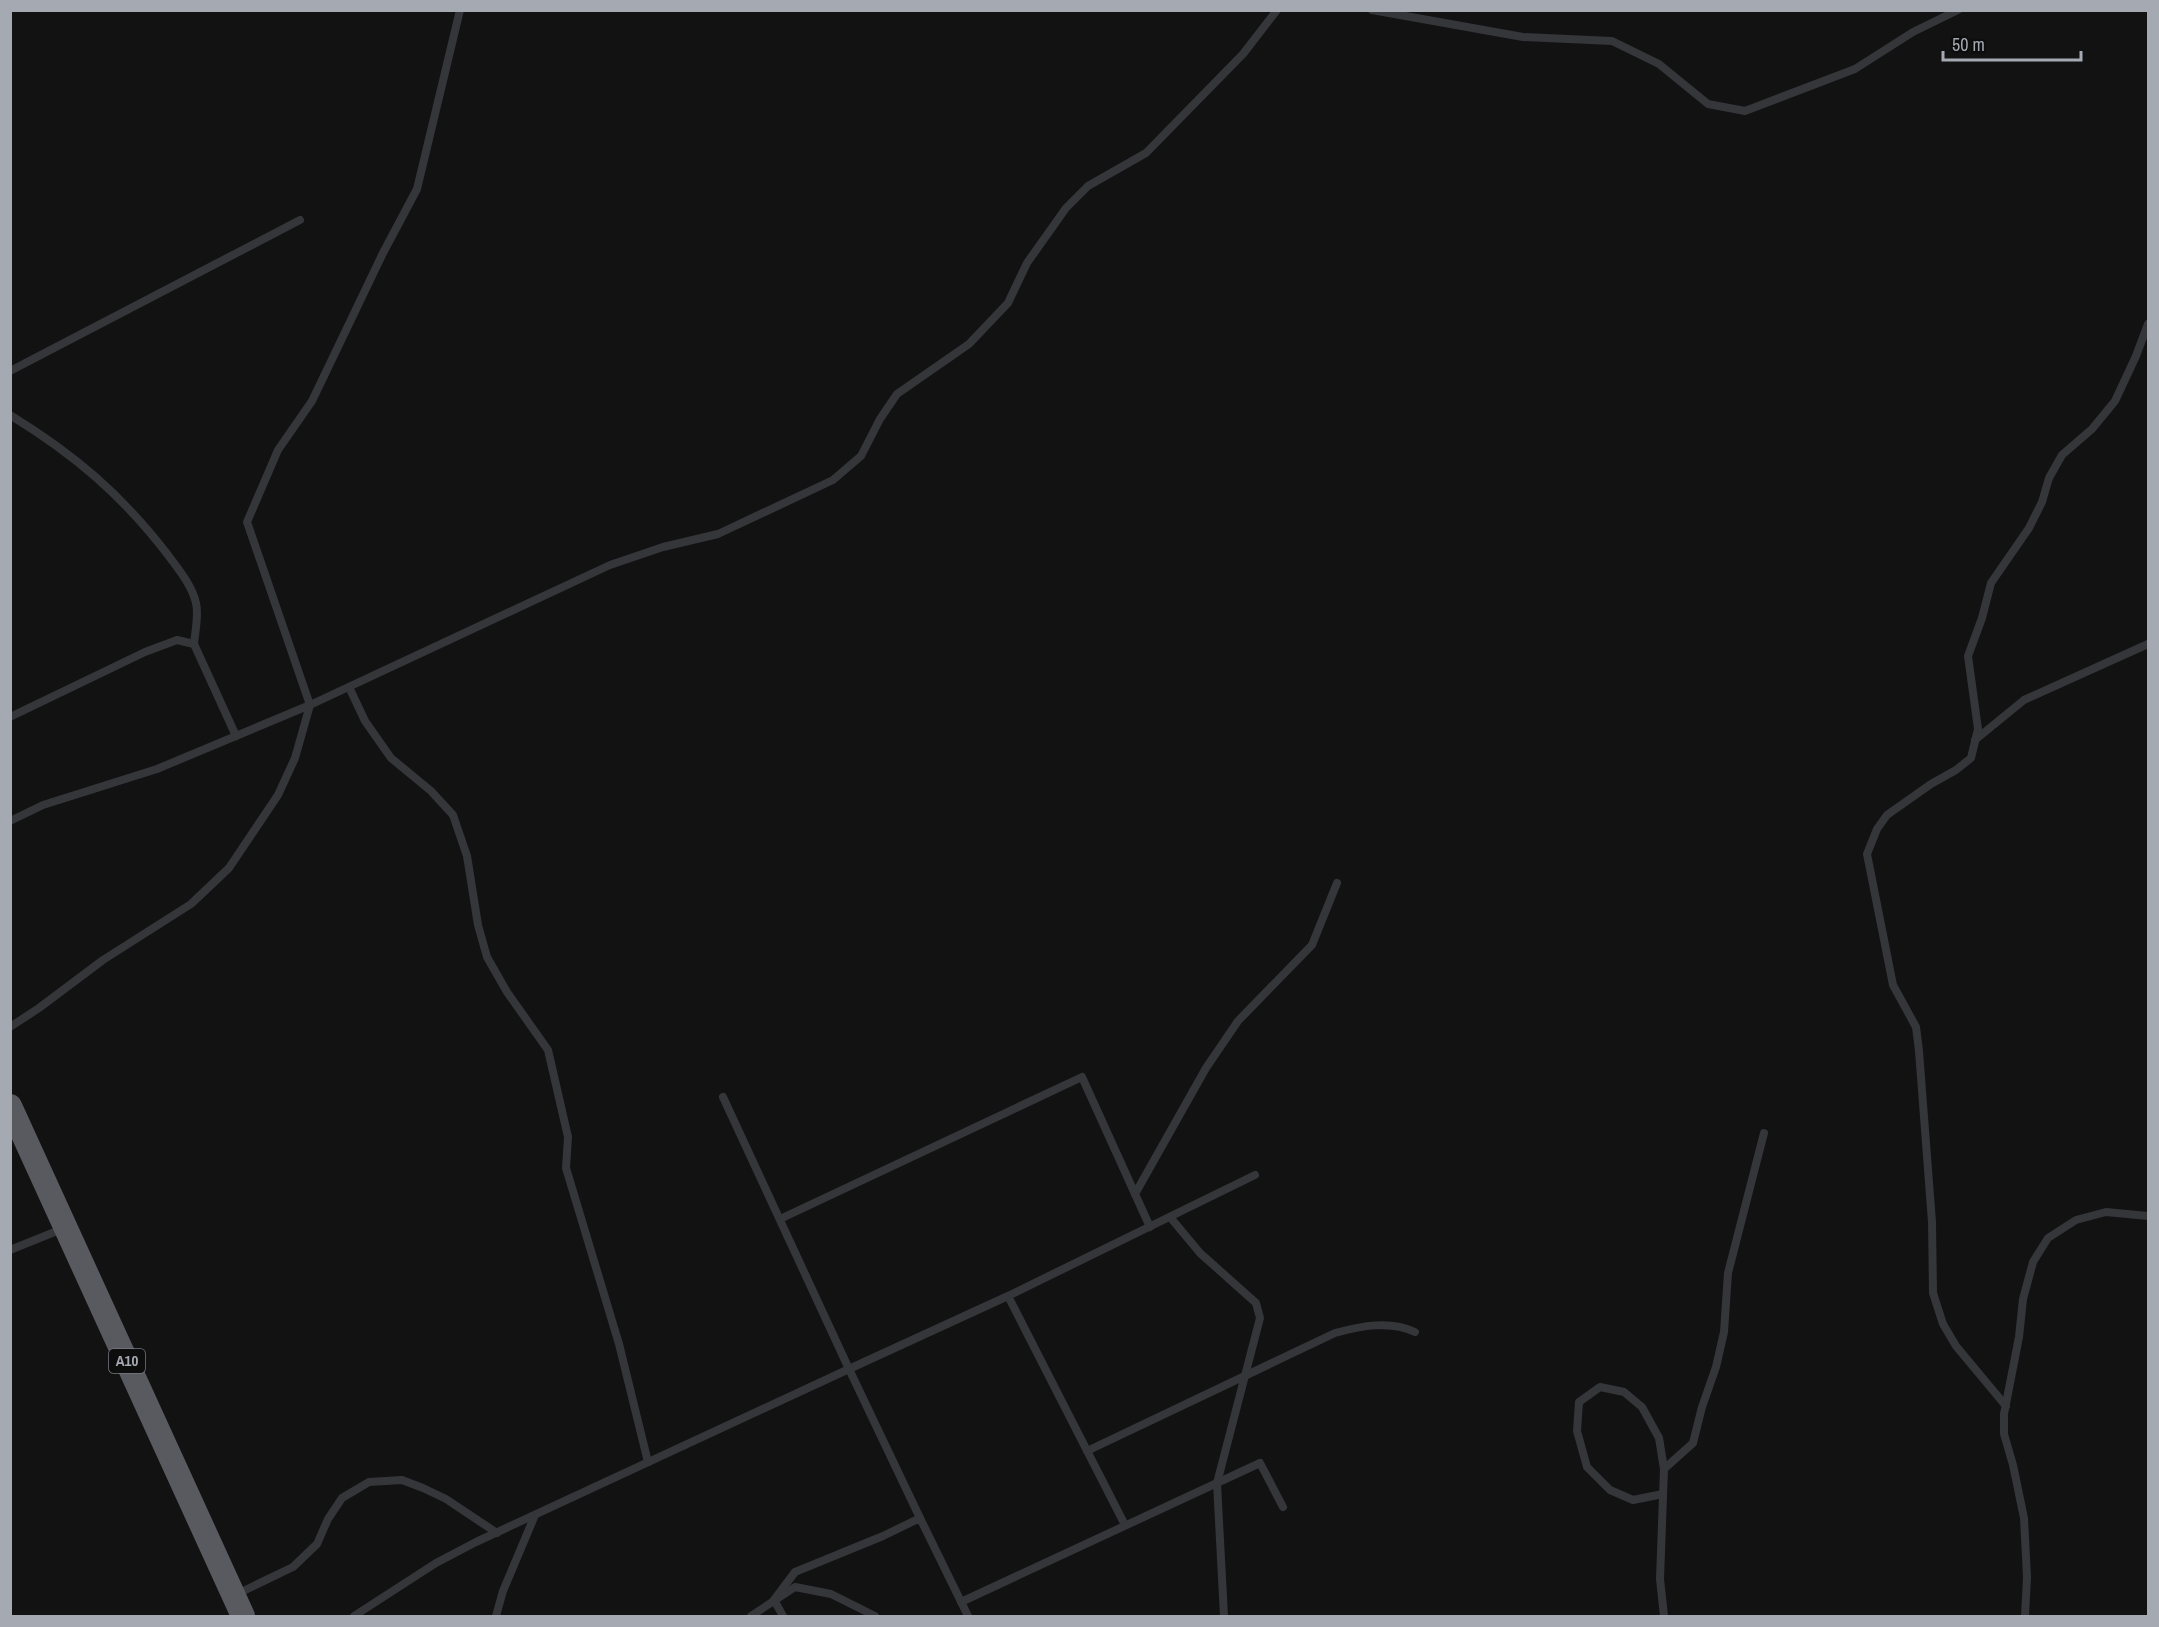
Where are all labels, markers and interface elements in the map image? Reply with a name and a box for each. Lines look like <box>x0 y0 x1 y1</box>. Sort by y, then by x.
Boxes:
scale bar <box>1943 24 2081 62</box>
text: 50 m <box>1952 32 1985 57</box>
road number: A10 <box>109 1349 145 1373</box>

